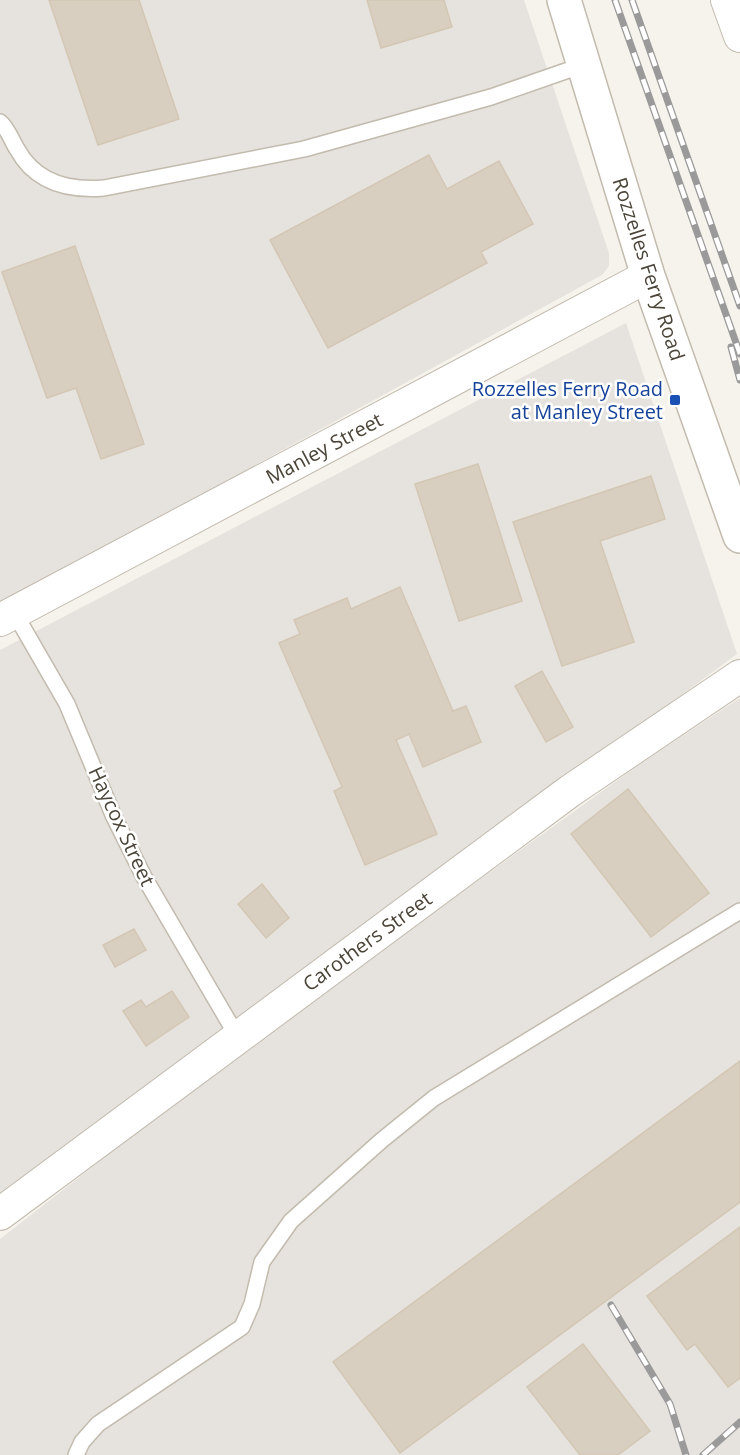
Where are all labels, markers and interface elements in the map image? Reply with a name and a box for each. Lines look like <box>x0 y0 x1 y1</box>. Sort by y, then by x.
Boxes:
street label: Rozzelles Ferry Road <box>607 174 691 364</box>
place label: Rozzelles Ferry Road at Manley Street <box>472 375 663 425</box>
marker: Rozzelles Ferry Road at Manley Street <box>668 393 682 407</box>
street label: Manley Street <box>261 406 387 490</box>
street label: Haycox Street <box>83 762 161 890</box>
street label: Carothers Street <box>297 885 437 997</box>

